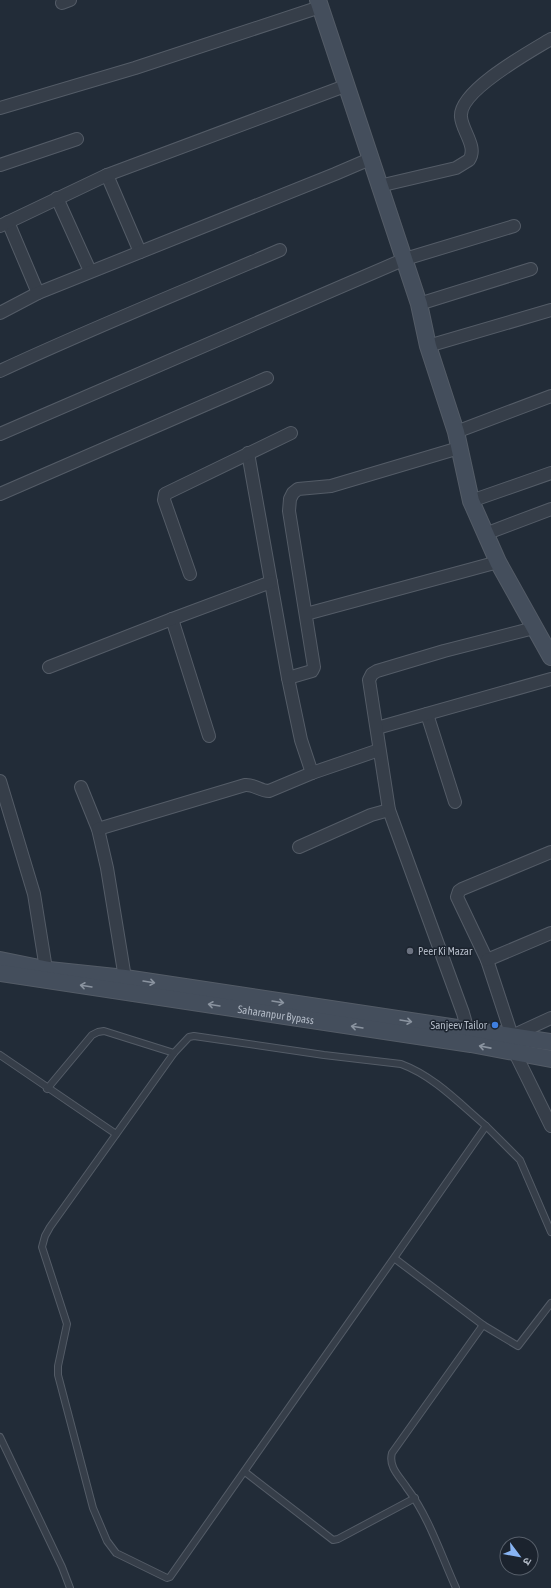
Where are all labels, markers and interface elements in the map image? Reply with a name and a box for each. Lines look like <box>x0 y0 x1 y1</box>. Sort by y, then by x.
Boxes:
place label: Peer Ki Mazar <box>418 945 473 957</box>
marker: Peer Ki Mazar <box>405 946 415 956</box>
one-way arrow <box>142 978 155 986</box>
one-way arrow <box>80 982 93 990</box>
one-way arrow <box>271 998 284 1006</box>
one-way arrow <box>208 1001 221 1009</box>
street label: Saharanpur Bypass <box>237 1003 315 1026</box>
one-way arrow <box>399 1017 412 1025</box>
place label: Sanjeev Tailor <box>431 1019 488 1031</box>
marker: Sanjeev Tailor <box>490 1020 500 1030</box>
one-way arrow <box>351 1023 364 1031</box>
one-way arrow <box>479 1043 492 1051</box>
north arrow <box>499 1536 539 1576</box>
text: उ <box>520 1555 534 1568</box>

